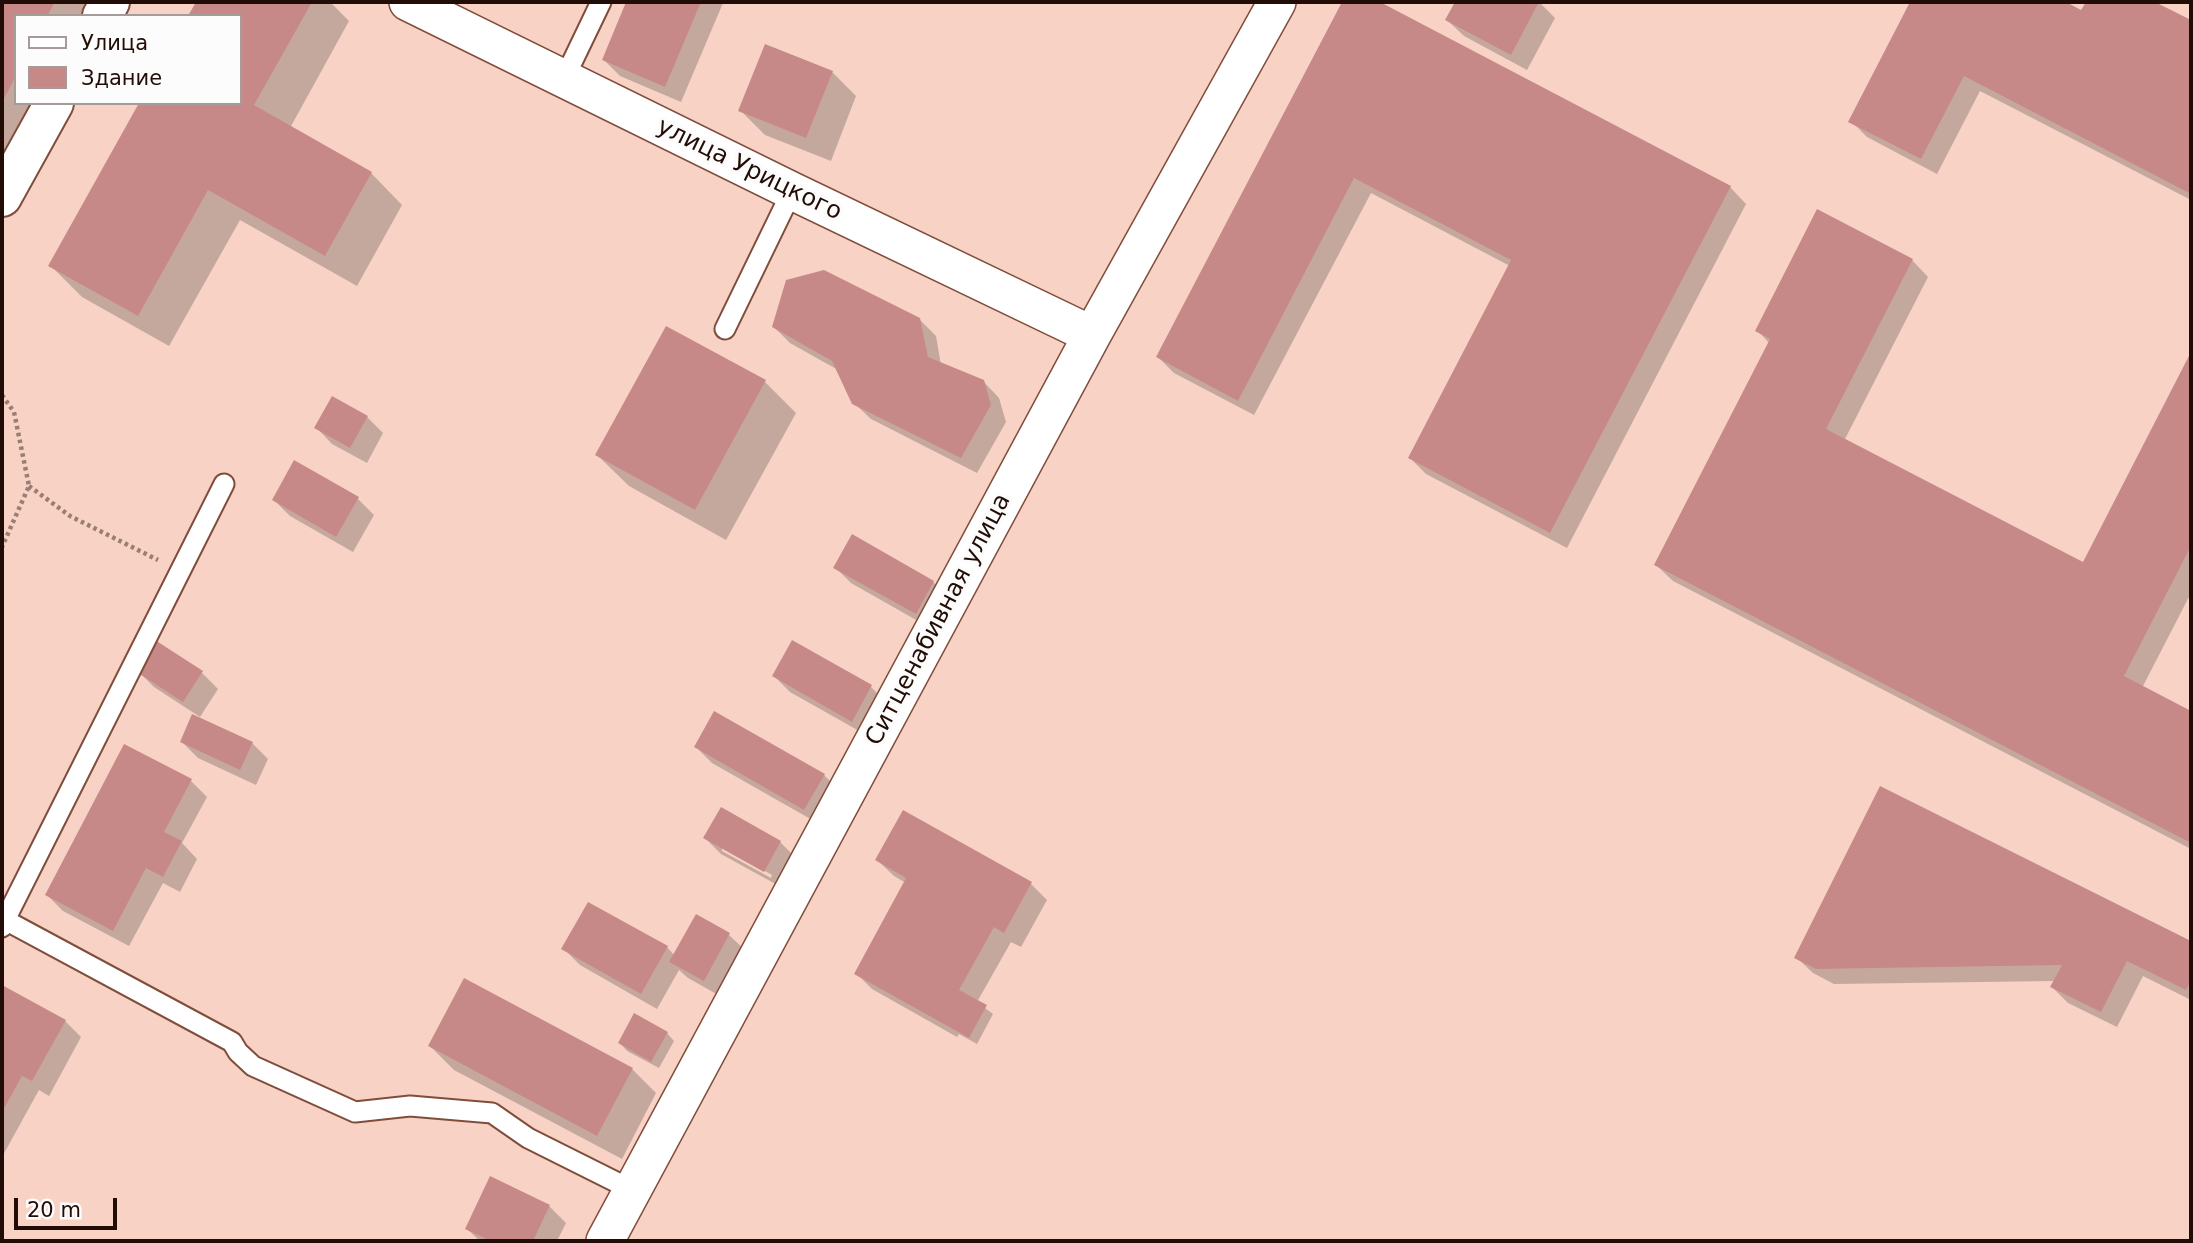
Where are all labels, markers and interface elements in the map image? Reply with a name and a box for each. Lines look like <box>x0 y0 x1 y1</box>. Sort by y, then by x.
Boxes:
legend <box>14 14 242 105</box>
text: Улица <box>81 31 148 55</box>
text: Здание <box>81 66 162 90</box>
street label: улица Урицкого <box>652 113 846 227</box>
street label: Ситценабивная улица <box>860 489 1018 751</box>
scale bar <box>18 1184 121 1228</box>
text: 20 m <box>27 1198 81 1222</box>

